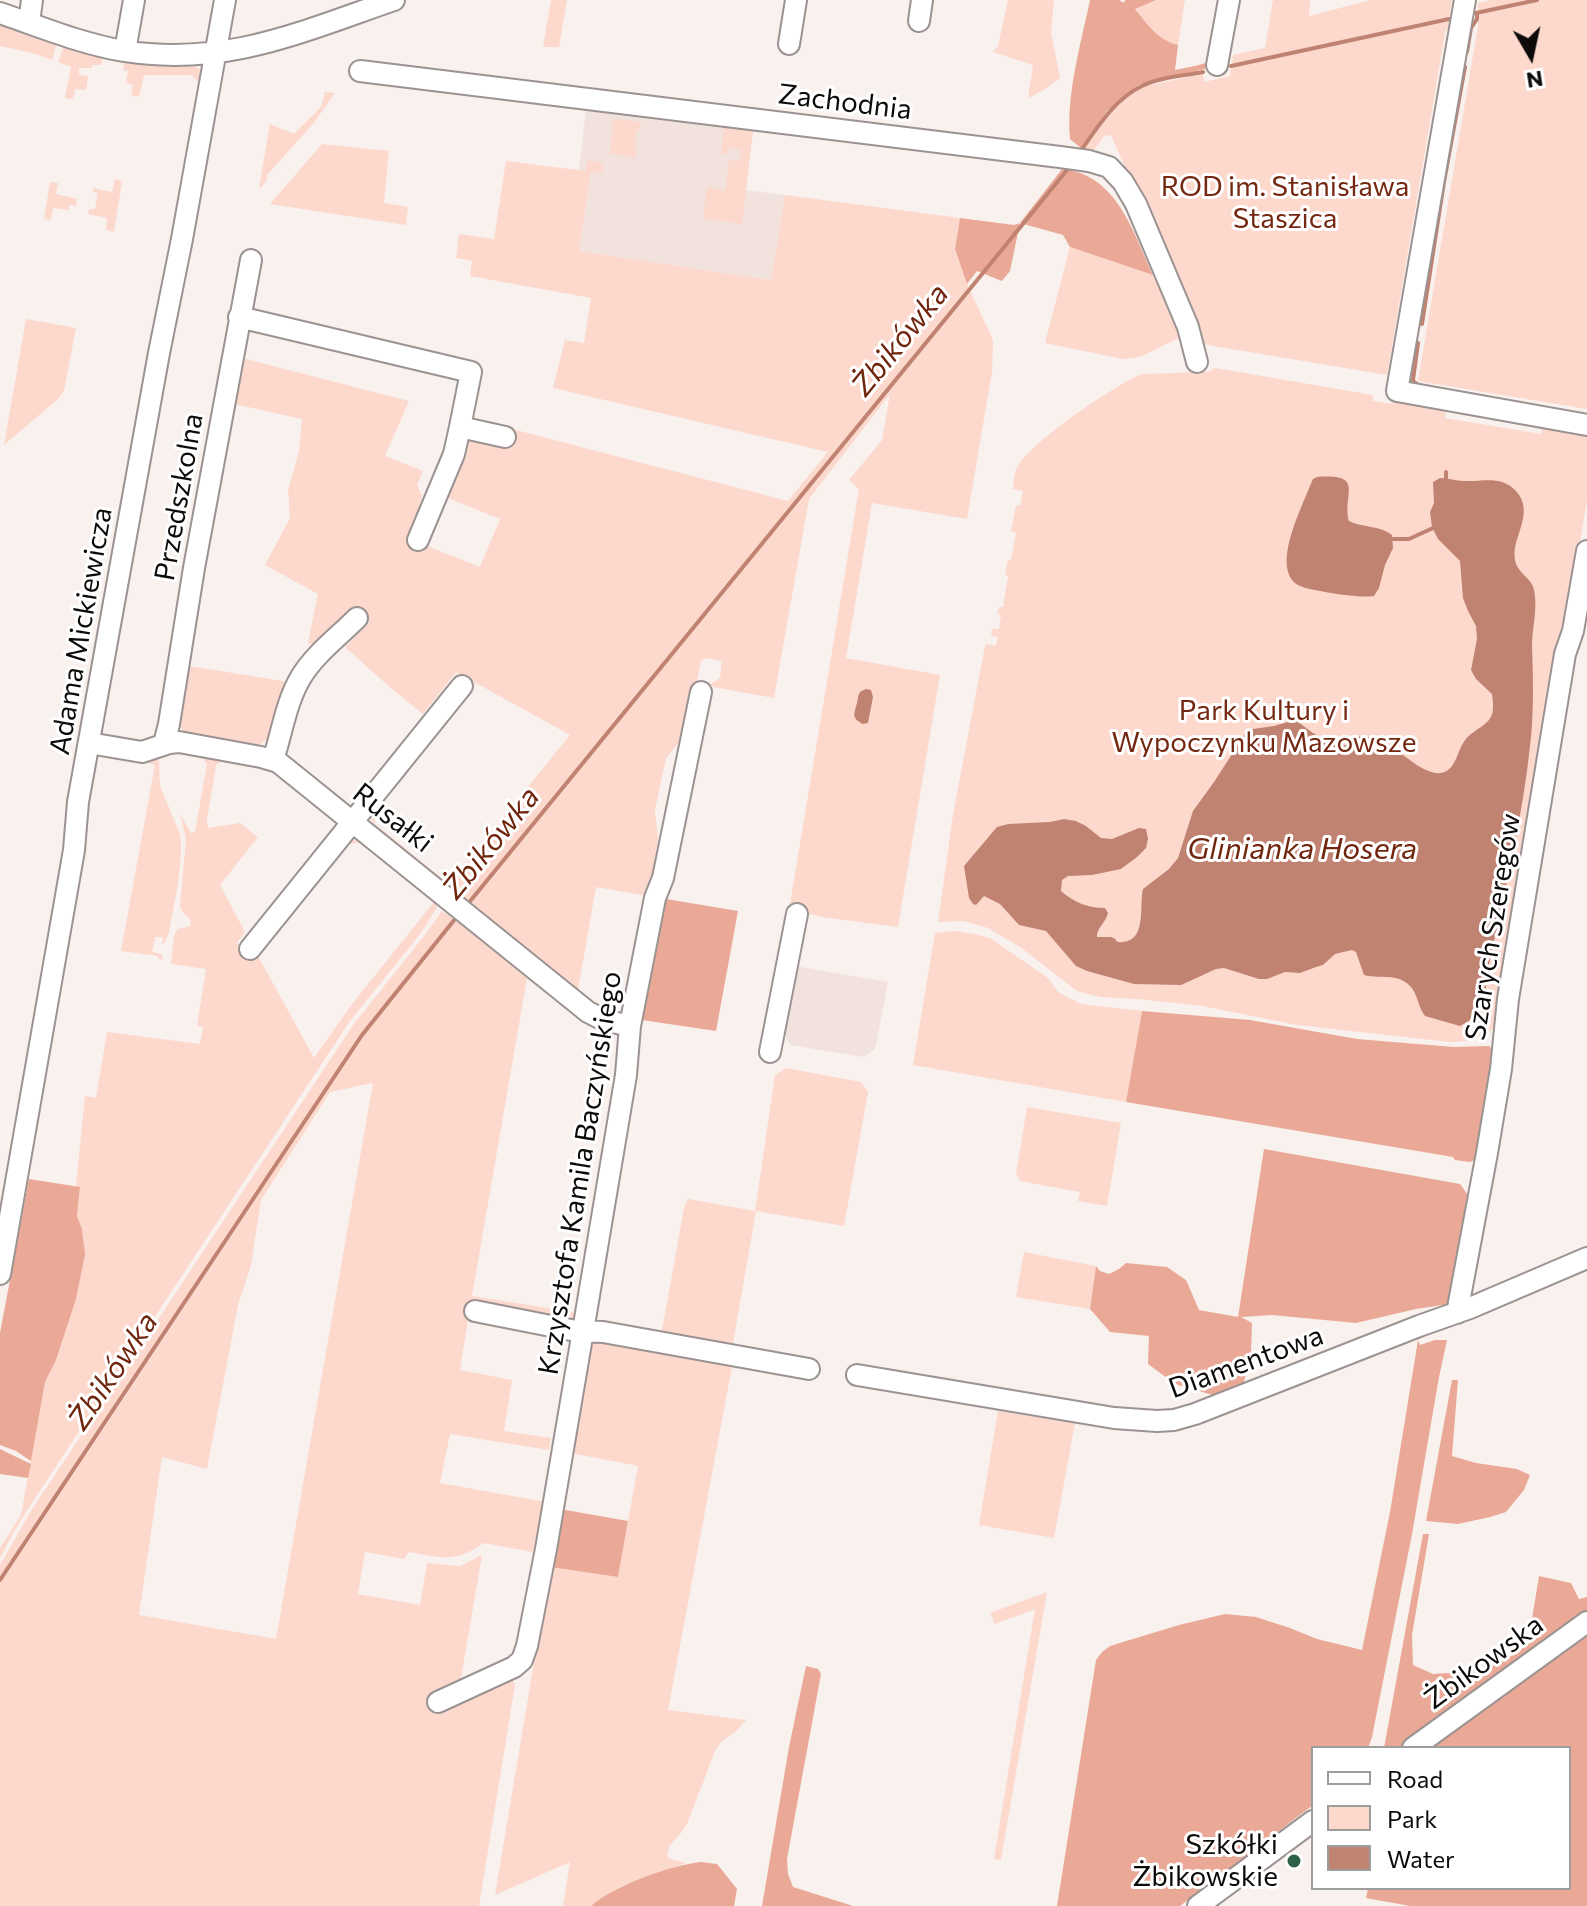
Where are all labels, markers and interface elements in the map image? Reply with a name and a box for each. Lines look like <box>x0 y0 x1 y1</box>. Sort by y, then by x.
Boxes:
north arrow <box>1491 16 1571 96</box>
text: N <box>1525 66 1545 95</box>
street label: Zachodnia <box>776 77 914 127</box>
park label: ROD im. Stanisława Staszica <box>1161 170 1409 236</box>
water label: Żbikówka <box>844 277 956 403</box>
street label: Przedszkolna <box>148 411 210 583</box>
street label: Adama Mickiewicza <box>43 505 119 757</box>
park label: Park Kultury i Wypoczynku Mazowsze <box>1112 694 1416 760</box>
street label: Rusałki <box>346 776 440 860</box>
water label: Żbikówka <box>435 780 547 906</box>
street label: Szarych Szeregów <box>1458 811 1528 1043</box>
water label: Glinianka Hosera <box>1187 831 1417 867</box>
street label: Krzysztofa Kamila Baczyńskiego <box>531 969 629 1377</box>
water label: Żbikówka <box>61 1305 165 1437</box>
street label: Diamentowa <box>1164 1319 1328 1405</box>
street label: Żbikowska <box>1418 1608 1550 1716</box>
legend <box>1311 1746 1571 1890</box>
text: Road <box>1387 1764 1443 1793</box>
text: Park <box>1387 1804 1437 1833</box>
place label: Szkółki Żbikowskie <box>1132 1828 1278 1894</box>
text: Water <box>1387 1844 1455 1873</box>
marker: Szkółki Żbikowskie <box>1285 1852 1303 1870</box>

